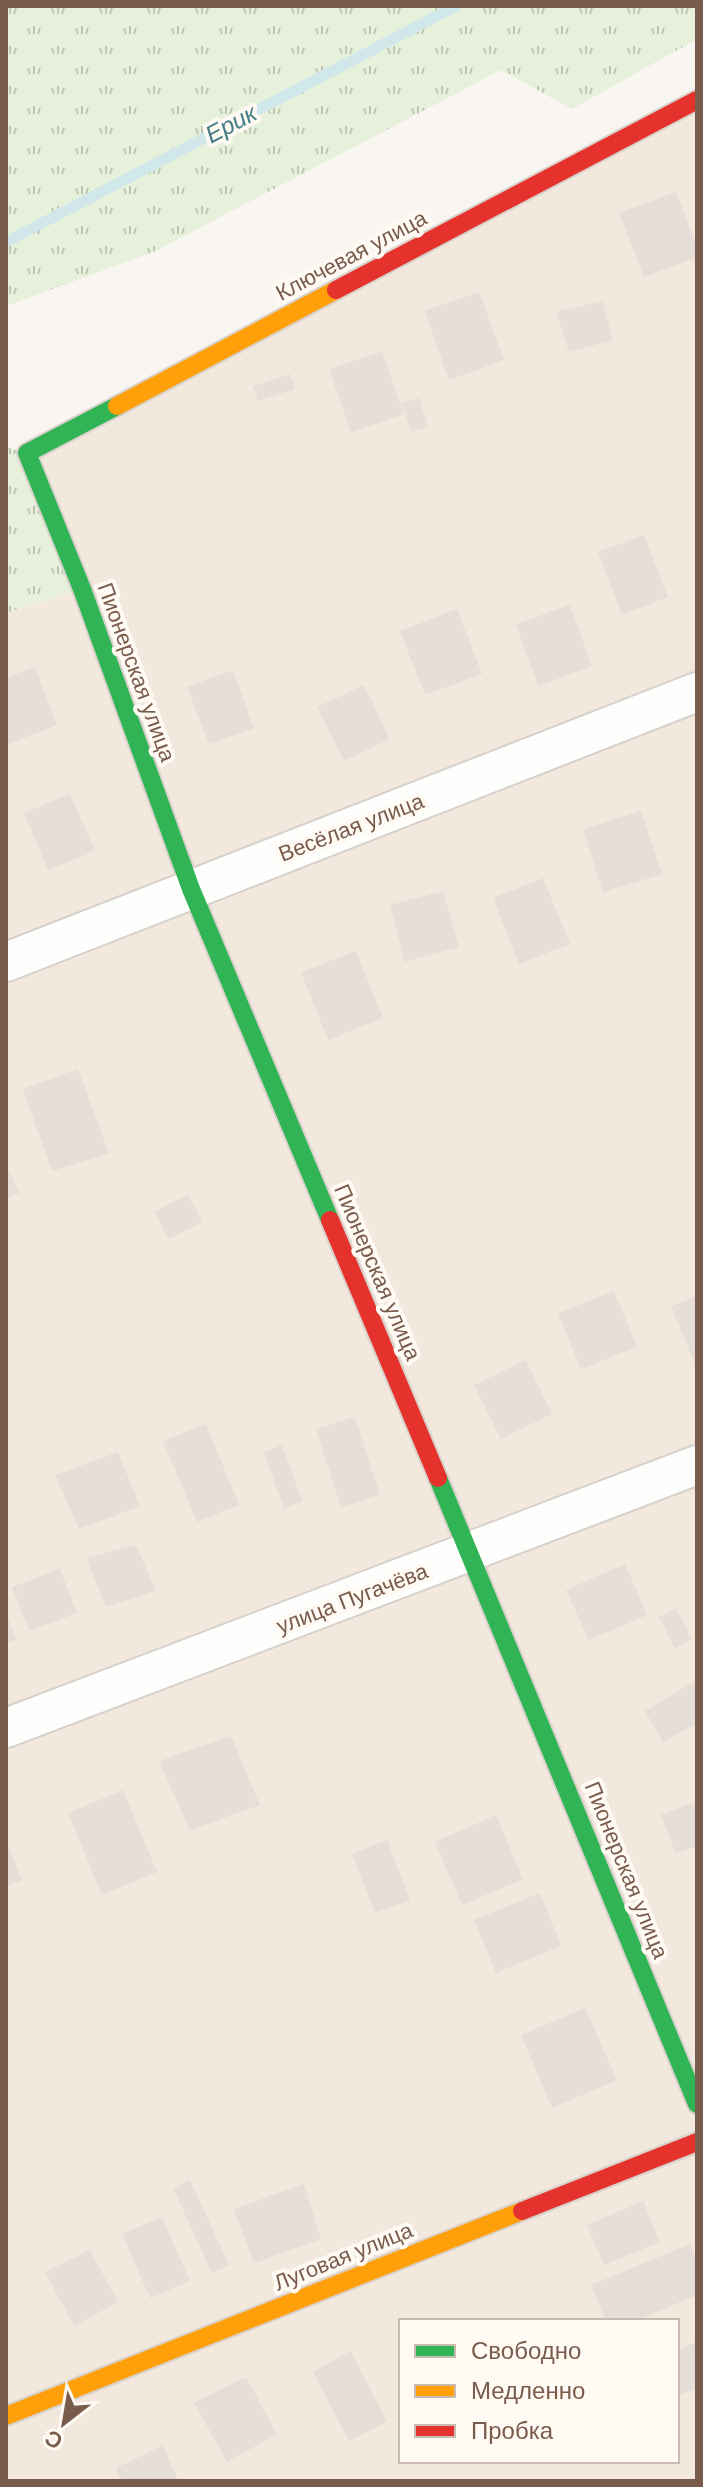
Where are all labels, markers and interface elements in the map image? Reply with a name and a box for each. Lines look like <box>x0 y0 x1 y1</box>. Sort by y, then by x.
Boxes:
water label: Ерик <box>200 96 263 150</box>
street label: Ключевая улица <box>271 203 433 308</box>
street label: Пионерская улица <box>91 579 183 766</box>
street label: Весёлая улица <box>274 786 429 869</box>
street label: Пионерская улица <box>327 1180 428 1365</box>
street label: улица Пугачёва <box>272 1556 433 1641</box>
street label: Пионерская улица <box>578 1777 676 1964</box>
street label: Луговая улица <box>269 2215 418 2298</box>
legend <box>399 2319 679 2463</box>
text: Свободно <box>471 2335 581 2366</box>
text: Медленно <box>471 2375 585 2406</box>
north arrow <box>24 2383 104 2463</box>
text: Пробка <box>471 2415 554 2446</box>
text: С <box>40 2423 68 2456</box>

